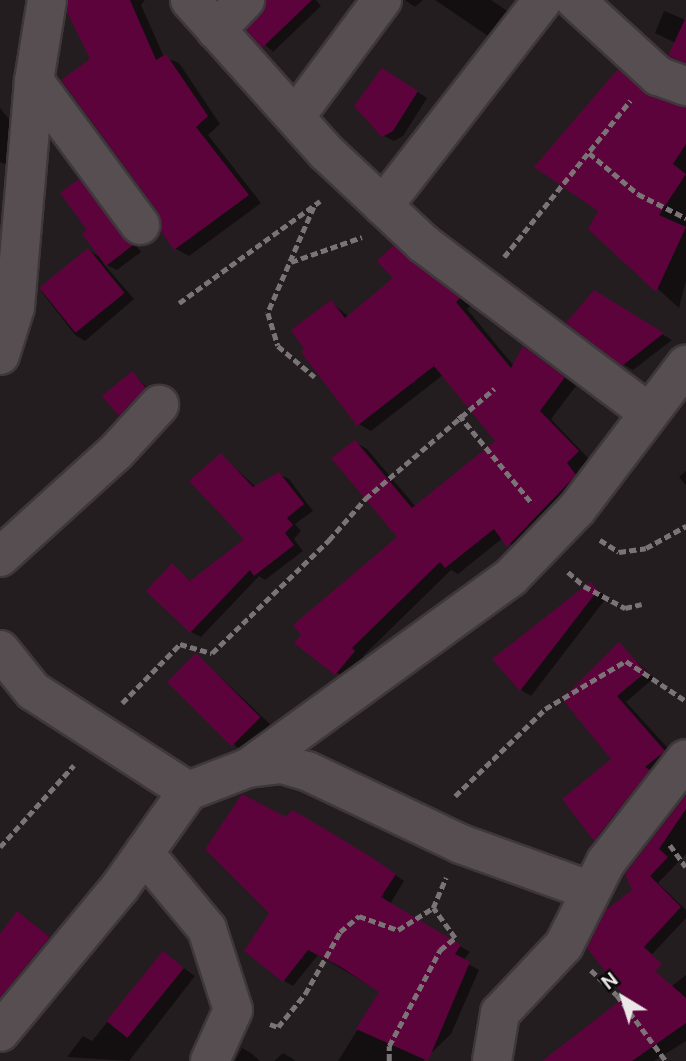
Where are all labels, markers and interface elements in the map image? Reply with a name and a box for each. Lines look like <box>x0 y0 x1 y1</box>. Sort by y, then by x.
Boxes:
north arrow <box>588 963 658 1033</box>
text: N <box>597 967 623 995</box>

